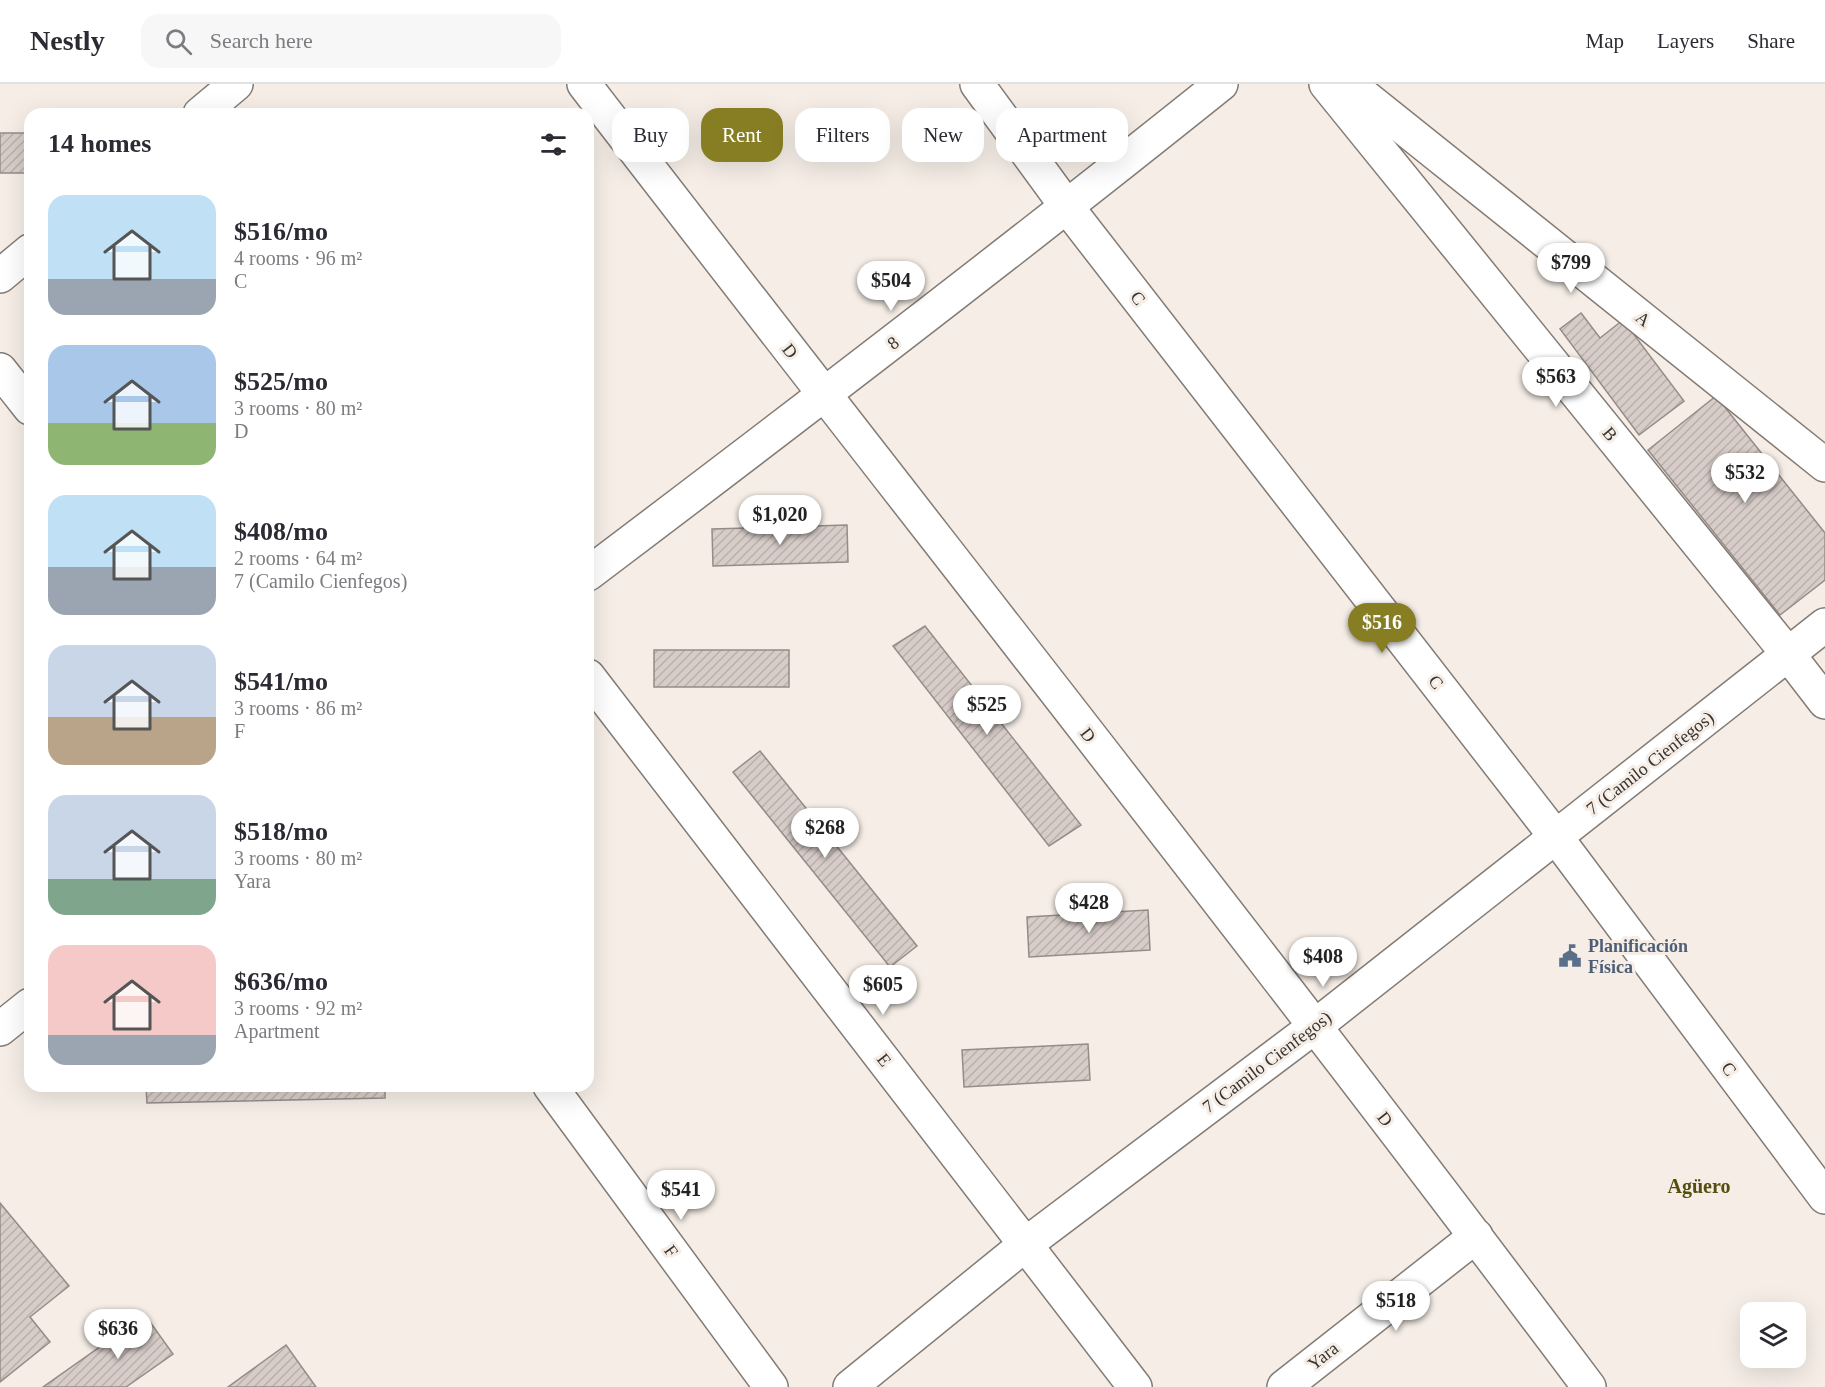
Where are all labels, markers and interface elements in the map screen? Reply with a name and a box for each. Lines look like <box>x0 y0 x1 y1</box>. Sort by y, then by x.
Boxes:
search box <box>141 14 561 68</box>
text: Nestly <box>30 25 105 56</box>
icon: search <box>162 25 195 58</box>
text: Search here <box>210 28 313 53</box>
text: Map <box>1586 29 1624 53</box>
text: Layers <box>1657 29 1714 53</box>
text: Share <box>1747 29 1795 53</box>
chip: Buy <box>612 108 689 162</box>
chip: Rent <box>701 108 783 162</box>
chip: Filters <box>795 108 890 162</box>
chip: New <box>902 108 984 162</box>
chip: Apartment <box>996 108 1128 162</box>
icon: filters <box>537 128 570 161</box>
text: 14 homes <box>48 129 151 158</box>
text: $516/mo <box>234 217 328 246</box>
icon: home <box>96 219 168 291</box>
pin: $799 <box>1535 243 1607 294</box>
text: 4 rooms · 96 m² <box>234 247 362 269</box>
text: $799 <box>1551 251 1591 273</box>
pin: $504 <box>855 261 927 312</box>
text: $504 <box>871 269 911 291</box>
text: C <box>234 270 247 292</box>
street label: C <box>1126 287 1150 309</box>
street label: A <box>1632 307 1654 331</box>
street label: 8 <box>883 332 903 354</box>
street label: D <box>778 340 802 362</box>
pin: $563 <box>1520 357 1592 408</box>
text: $563 <box>1536 365 1576 387</box>
text: $525/mo <box>234 367 328 396</box>
icon: home <box>96 369 168 441</box>
text: 3 rooms · 80 m² <box>234 397 362 419</box>
text: D <box>234 420 248 442</box>
street label: B <box>1598 423 1622 445</box>
pin: $532 <box>1709 453 1781 504</box>
text: $532 <box>1725 461 1765 483</box>
pin: $1,020 <box>731 495 829 546</box>
text: $1,020 <box>753 503 808 525</box>
text: $408/mo <box>234 517 328 546</box>
icon: home <box>96 519 168 591</box>
text: 2 rooms · 64 m² <box>234 547 362 569</box>
text: 7 (Camilo Cienfegos) <box>234 570 407 592</box>
pin: $516 <box>1346 603 1418 654</box>
text: $516 <box>1362 611 1402 633</box>
text: $541/mo <box>234 667 328 696</box>
icon: home <box>96 669 168 741</box>
street label: C <box>1424 671 1448 693</box>
pin: $525 <box>951 685 1023 736</box>
text: $525 <box>967 693 1007 715</box>
text: 3 rooms · 86 m² <box>234 697 362 719</box>
street label: 7 (Camilo Cienfegos) <box>1582 707 1718 820</box>
text: F <box>234 720 245 742</box>
street label: D <box>1076 724 1100 746</box>
pin: $268 <box>789 808 861 859</box>
text: $268 <box>805 816 845 838</box>
text: $518/mo <box>234 817 328 846</box>
icon: home <box>96 819 168 891</box>
text: 3 rooms · 80 m² <box>234 847 362 869</box>
text: Yara <box>234 870 271 892</box>
pin: $428 <box>1053 883 1125 934</box>
text: $428 <box>1069 891 1109 913</box>
place label: Planificación Física <box>1588 936 1688 977</box>
pin: $408 <box>1287 937 1359 988</box>
public building icon: Planificación Física <box>1557 943 1583 969</box>
text: $408 <box>1303 945 1343 967</box>
pin: $605 <box>847 965 919 1016</box>
text: $636/mo <box>234 967 328 996</box>
icon: home <box>96 969 168 1041</box>
text: $605 <box>863 973 903 995</box>
text: 3 rooms · 92 m² <box>234 997 362 1019</box>
street label: 7 (Camilo Cienfegos) <box>1199 1007 1336 1118</box>
text: Apartment <box>234 1020 320 1042</box>
street label: E <box>873 1050 895 1070</box>
street label: C <box>1717 1058 1741 1080</box>
street label: D <box>1373 1108 1397 1130</box>
pin: $541 <box>645 1170 717 1221</box>
district label: Agüero <box>1668 1175 1730 1198</box>
text: $541 <box>661 1178 701 1200</box>
street label: F <box>660 1241 682 1261</box>
pin: $518 <box>1360 1281 1432 1332</box>
text: $518 <box>1376 1289 1416 1311</box>
map controls <box>1740 1302 1806 1368</box>
button: layers <box>1740 1302 1806 1368</box>
pin: $636 <box>82 1309 154 1360</box>
text: $636 <box>98 1317 138 1339</box>
street label: Yara <box>1304 1338 1342 1374</box>

